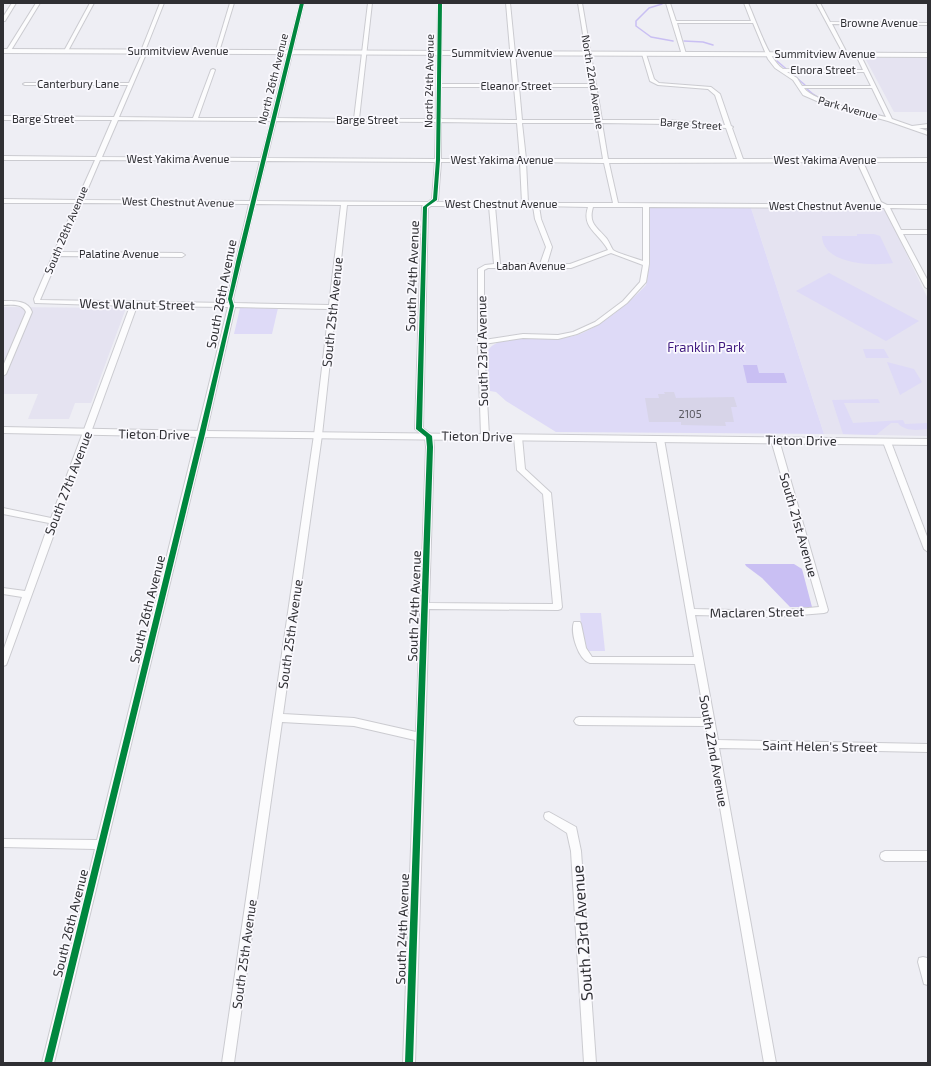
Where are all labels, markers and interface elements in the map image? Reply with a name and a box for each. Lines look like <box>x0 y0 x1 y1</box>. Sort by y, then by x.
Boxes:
street label: Browne Avenue <box>840 16 918 29</box>
street label: North 26th Avenue <box>255 32 290 126</box>
street label: North 24th Avenue <box>421 34 436 128</box>
street label: North 22nd Avenue <box>580 34 607 130</box>
street label: Summitview Avenue <box>128 44 229 57</box>
street label: Summitview Avenue <box>452 46 553 59</box>
street label: Summitview Avenue <box>775 47 876 60</box>
street label: Elnora Street <box>790 63 856 76</box>
street label: Canterbury Lane <box>37 77 119 90</box>
street label: Eleanor Street <box>480 79 552 92</box>
street label: Park Avenue <box>817 93 880 122</box>
street label: Barge Street <box>12 112 74 125</box>
street label: Barge Street <box>336 113 398 126</box>
street label: Barge Street <box>660 115 723 132</box>
street label: West Yakima Avenue <box>127 152 229 165</box>
street label: West Yakima Avenue <box>451 153 553 166</box>
street label: West Yakima Avenue <box>774 153 876 166</box>
street label: South 28th Avenue <box>41 184 90 276</box>
street label: West Chestnut Avenue <box>122 194 235 209</box>
street label: West Chestnut Avenue <box>445 197 557 210</box>
street label: West Chestnut Avenue <box>769 199 881 212</box>
street label: South 24th Avenue <box>402 220 422 332</box>
street label: South 26th Avenue <box>203 238 239 350</box>
street label: Palatine Avenue <box>79 247 159 260</box>
street label: South 25th Avenue <box>318 256 346 368</box>
street label: Laban Avenue <box>496 259 566 272</box>
street label: West Walnut Street <box>79 295 195 313</box>
street label: South 23rd Avenue <box>473 296 491 406</box>
park label: Franklin Park <box>667 339 745 355</box>
house number: 2105 <box>678 407 702 420</box>
street label: Tieton Drive <box>118 425 190 443</box>
street label: Tieton Drive <box>441 427 513 445</box>
street label: South 27th Avenue <box>41 429 95 537</box>
street label: Tieton Drive <box>765 431 837 449</box>
street label: South 21st Avenue <box>776 471 822 579</box>
street label: South 24th Avenue <box>404 550 424 662</box>
street label: South 26th Avenue <box>126 553 168 665</box>
street label: South 25th Avenue <box>274 578 306 690</box>
street label: Maclaren Street <box>710 603 804 621</box>
street label: South 22nd Avenue <box>696 694 732 808</box>
street label: Saint Helen's Street <box>762 737 878 755</box>
street label: South 23rd Avenue <box>567 864 596 1002</box>
street label: South 26th Avenue <box>49 867 91 979</box>
street label: South 24th Avenue <box>392 873 412 985</box>
street label: South 25th Avenue <box>228 898 260 1010</box>

